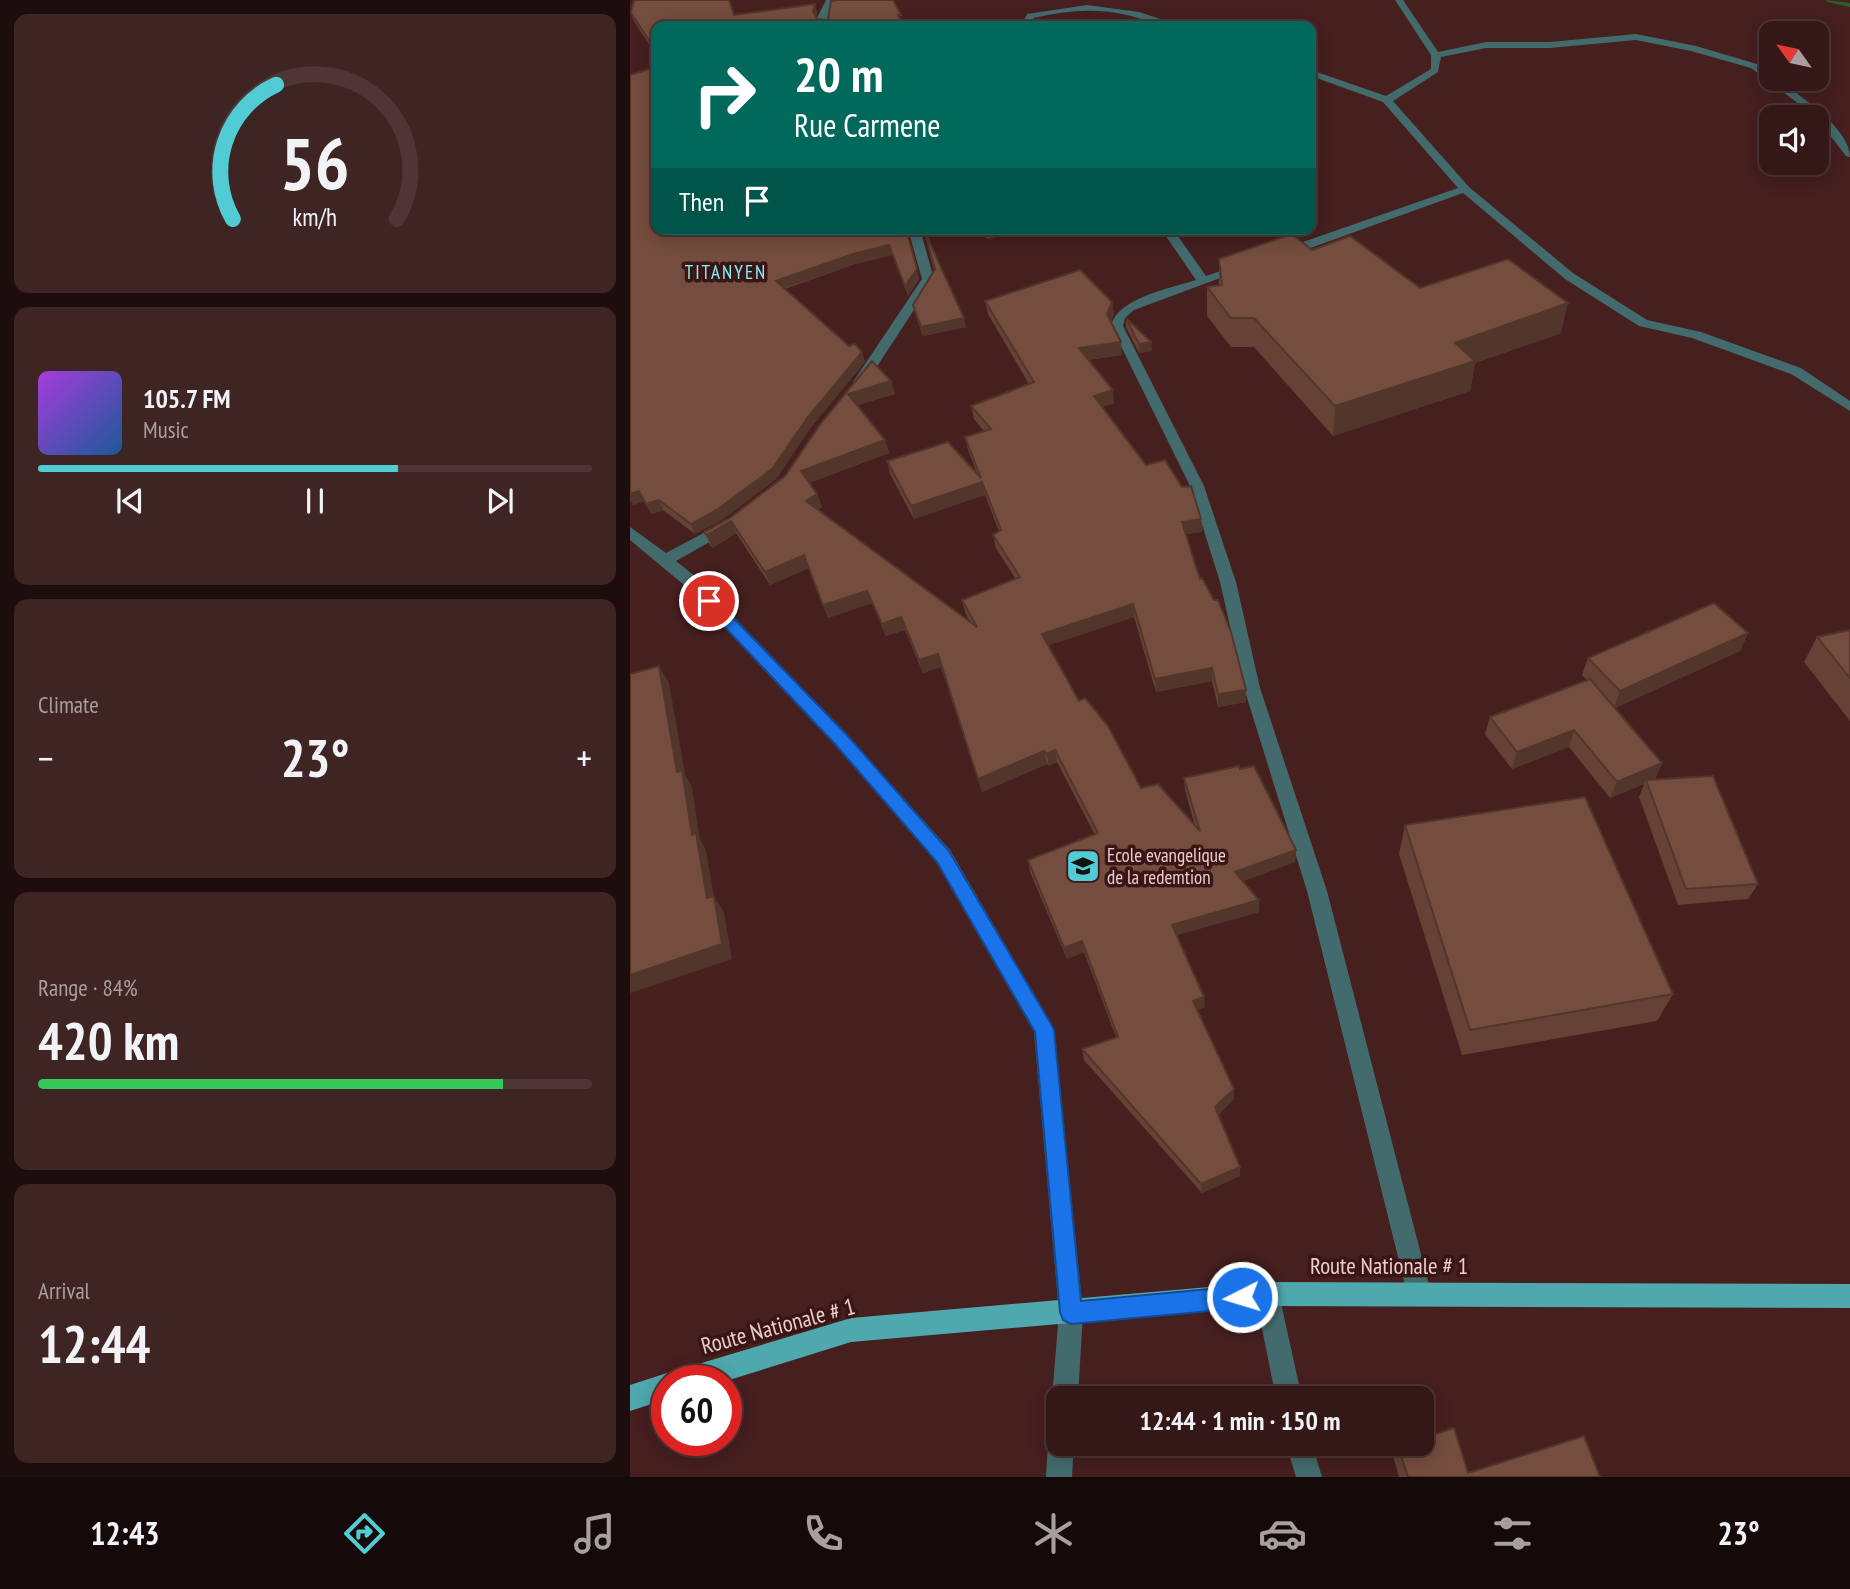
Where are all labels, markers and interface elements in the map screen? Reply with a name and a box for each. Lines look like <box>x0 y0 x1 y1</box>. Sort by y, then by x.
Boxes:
north arrow <box>1759 21 1829 91</box>
map controls <box>1759 21 1829 175</box>
text: 20 m <box>794 42 883 106</box>
icon: right <box>679 49 770 140</box>
text: Rue Carmene <box>794 104 940 146</box>
button: sound <box>1759 105 1829 175</box>
text: 56 <box>280 116 350 210</box>
icon: arrive <box>738 182 776 220</box>
text: Then <box>679 185 724 218</box>
text: km/h <box>293 201 337 233</box>
district label: TITANYEN <box>685 260 767 284</box>
text: 105.7 FM <box>143 382 231 415</box>
text: Music <box>143 415 189 444</box>
icon: previous <box>111 482 149 520</box>
icon: pause <box>296 482 334 520</box>
icon: next <box>481 482 519 520</box>
pin <box>679 571 739 631</box>
icon: arrive <box>690 582 728 620</box>
text: Climate <box>38 690 99 719</box>
text: 23° <box>281 724 349 791</box>
text: − <box>38 733 54 782</box>
text: + <box>576 733 592 782</box>
place label: Ecole evangelique de la redemtion <box>1107 843 1226 889</box>
school or university icon: Ecole evangelique de la redemtion <box>1064 847 1102 885</box>
text: Range · 84% <box>38 973 138 1002</box>
text: 420 km <box>38 1007 179 1074</box>
street label: Route Nationale # 1 <box>1310 1251 1468 1280</box>
position arrow <box>1205 1260 1279 1334</box>
text: Arrival <box>38 1276 90 1305</box>
street label: Route Nationale # 1 <box>698 1291 858 1360</box>
text: 12:44 <box>38 1310 150 1377</box>
speed limit sign: 60 <box>651 1365 742 1456</box>
text: 12:44 · 1 min · 150 m <box>1140 1404 1340 1437</box>
icon: directions <box>340 1509 389 1558</box>
icon: music <box>570 1509 619 1558</box>
icon: phone <box>799 1509 848 1558</box>
icon: climate <box>1029 1509 1078 1558</box>
icon: car <box>1258 1509 1307 1558</box>
icon: filters <box>1488 1509 1537 1558</box>
text: 12:43 <box>90 1512 160 1554</box>
text: 23° <box>1717 1512 1760 1554</box>

